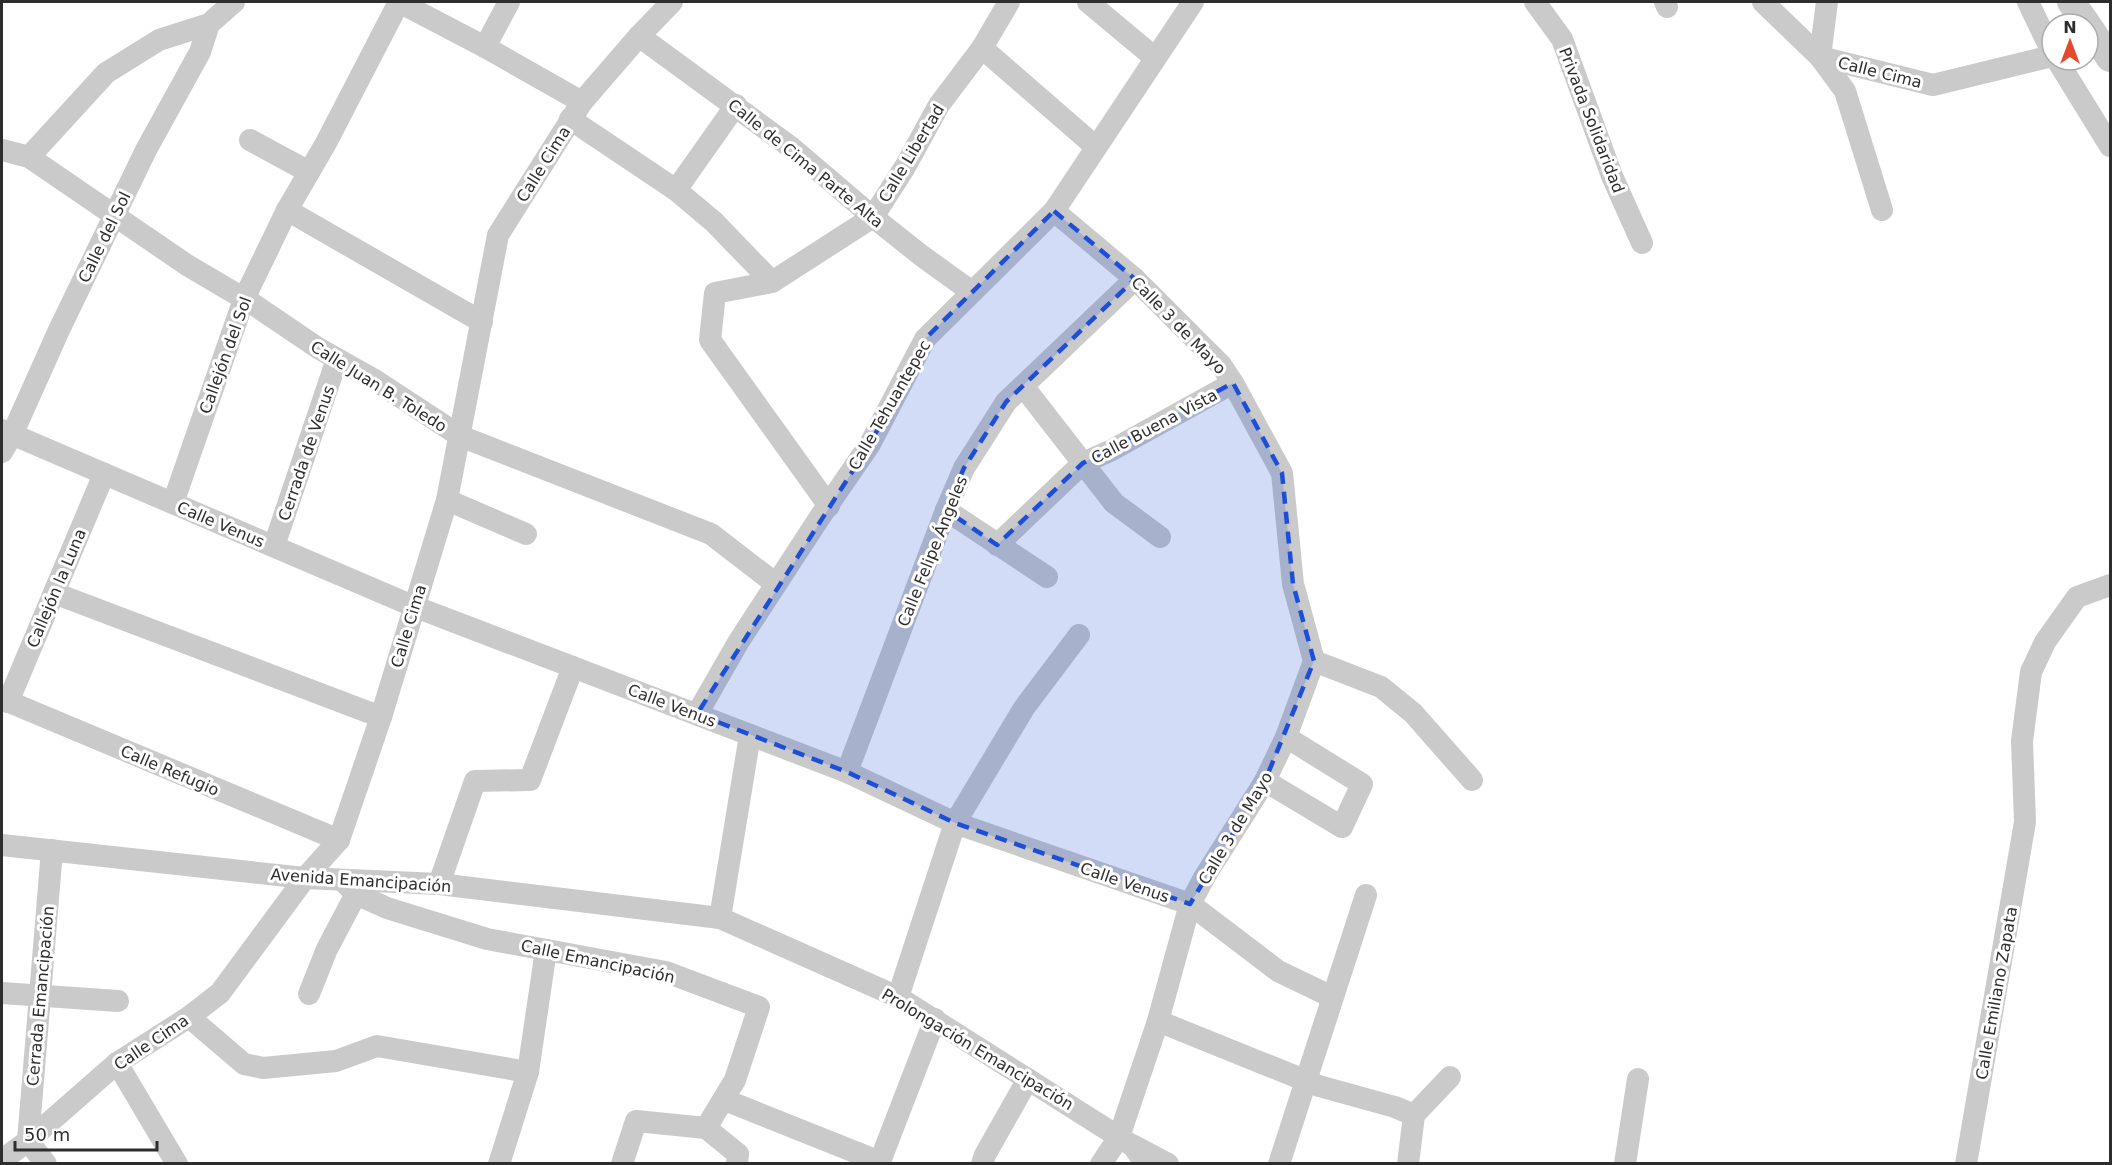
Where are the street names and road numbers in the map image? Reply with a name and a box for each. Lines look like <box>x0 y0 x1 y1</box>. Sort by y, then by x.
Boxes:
street label: Privada Solidaridad <box>1555 45 1628 196</box>
street label: Calle Cima <box>1836 53 1924 92</box>
street label: Calle de Cima Parte Alta <box>724 95 887 232</box>
street label: Calle Libertad <box>875 101 948 206</box>
street label: Calle Cima <box>513 123 574 206</box>
street label: Calle del Sol <box>74 189 135 286</box>
street label: Calle 3 de Mayo <box>1127 273 1230 378</box>
street label: Callejón del Sol <box>195 294 255 416</box>
street label: Calle Juan B. Toledo <box>307 337 450 436</box>
street label: Calle Tehuantepec <box>844 337 934 474</box>
street label: Cerrada de Venus <box>274 383 339 523</box>
street label: Calle Buena Vista <box>1088 385 1221 468</box>
street label: Calle Felipe Ángeles <box>894 473 971 629</box>
street label: Calle Venus <box>174 498 267 551</box>
street label: Callejón la Luna <box>23 526 90 650</box>
street label: Calle Cima <box>387 582 430 670</box>
street label: Calle Venus <box>625 680 719 731</box>
street label: Calle Refugio <box>118 741 222 800</box>
street label: Calle 3 de Mayo <box>1194 768 1277 888</box>
street label: Calle Venus <box>1078 858 1172 907</box>
street label: Avenida Emancipación <box>270 865 452 896</box>
street label: Cerrada Emancipación <box>23 905 58 1087</box>
street label: Calle Emiliano Zapata <box>1972 905 2021 1081</box>
street label: Calle Emancipación <box>519 936 677 987</box>
street label: Prolongación Emancipación <box>879 985 1077 1114</box>
street label: Calle Cima <box>110 1011 192 1074</box>

